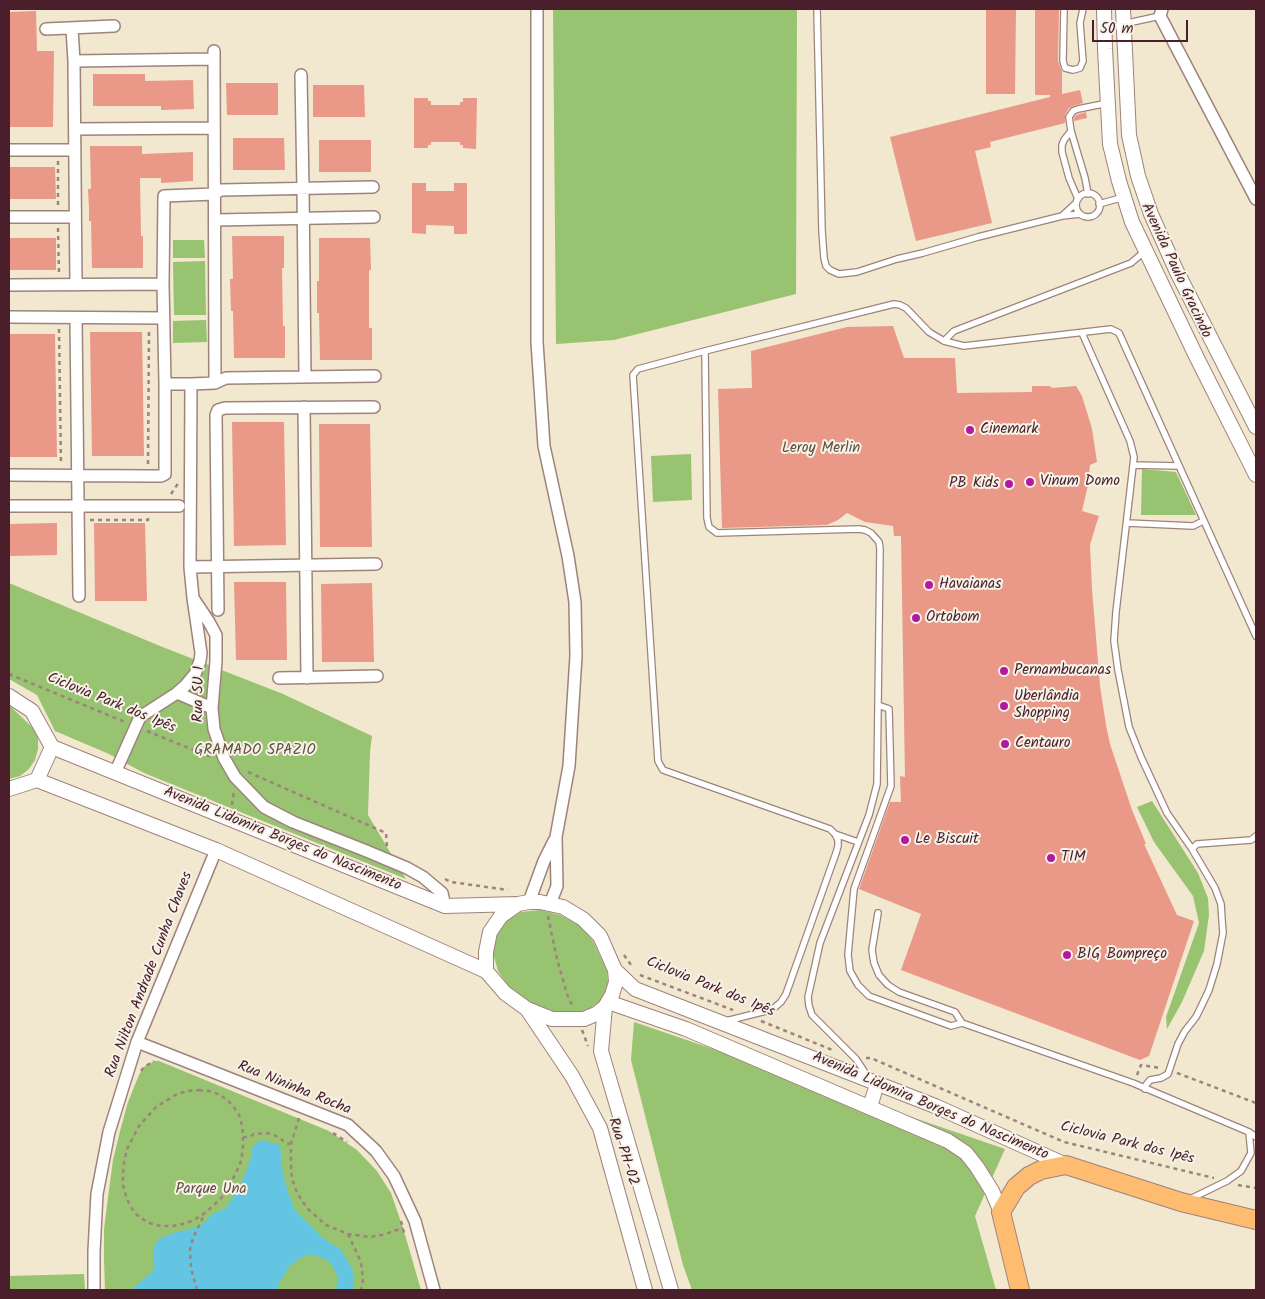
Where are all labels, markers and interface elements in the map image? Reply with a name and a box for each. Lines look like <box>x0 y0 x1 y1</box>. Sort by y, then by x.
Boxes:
scale bar <box>1095 10 1191 42</box>
text: 50 m <box>1100 17 1134 41</box>
street label: Avenida Paulo Gracindo <box>1136 201 1214 341</box>
place label: Cinemark <box>980 421 1038 439</box>
marker: Cinemark <box>964 424 976 436</box>
park label: Leroy Merlin <box>782 440 860 458</box>
place label: Vinum Domo <box>1040 473 1120 491</box>
place label: PB Kids <box>949 475 999 493</box>
marker: Vinum Domo <box>1024 476 1036 488</box>
marker: PB Kids <box>1003 478 1015 490</box>
place label: Havaianas <box>939 576 1001 594</box>
marker: Havaianas <box>923 579 935 591</box>
place label: Ortobom <box>926 609 979 627</box>
marker: Ortobom <box>910 612 922 624</box>
place label: Pernambucanas <box>1014 662 1111 680</box>
marker: Pernambucanas <box>998 665 1010 677</box>
street label: Rua SU 1 <box>191 666 209 722</box>
street label: Ciclovia Park dos Ipês <box>44 670 178 738</box>
place label: Uberlândia Shopping <box>1014 688 1079 723</box>
marker: Uberlândia Shopping <box>998 700 1010 712</box>
place label: Centauro <box>1015 735 1071 753</box>
marker: Centauro <box>999 738 1011 750</box>
park label: GRAMADO SPAZIO <box>194 742 316 760</box>
street label: Avenida Lidomira Borges do Nascimento <box>160 784 404 896</box>
place label: Le Biscuit <box>915 831 979 849</box>
marker: Le Biscuit <box>899 834 911 846</box>
place label: TIM <box>1061 849 1086 867</box>
marker: TIM <box>1045 852 1057 864</box>
street label: Rua Nilton Andrade Cunha Chaves <box>102 870 198 1080</box>
place label: BIG Bompreço <box>1077 946 1167 964</box>
marker: BIG Bompreço <box>1061 949 1073 961</box>
street label: Ciclovia Park dos Ipês <box>643 954 777 1022</box>
street label: Avenida Lidomira Borges do Nascimento <box>809 1049 1051 1165</box>
street label: Rua Nininha Rocha <box>235 1058 353 1120</box>
street label: Rua PH-02 <box>603 1116 641 1188</box>
street label: Ciclovia Park dos Ipês <box>1058 1119 1196 1169</box>
park label: Parque Una <box>175 1181 247 1199</box>

